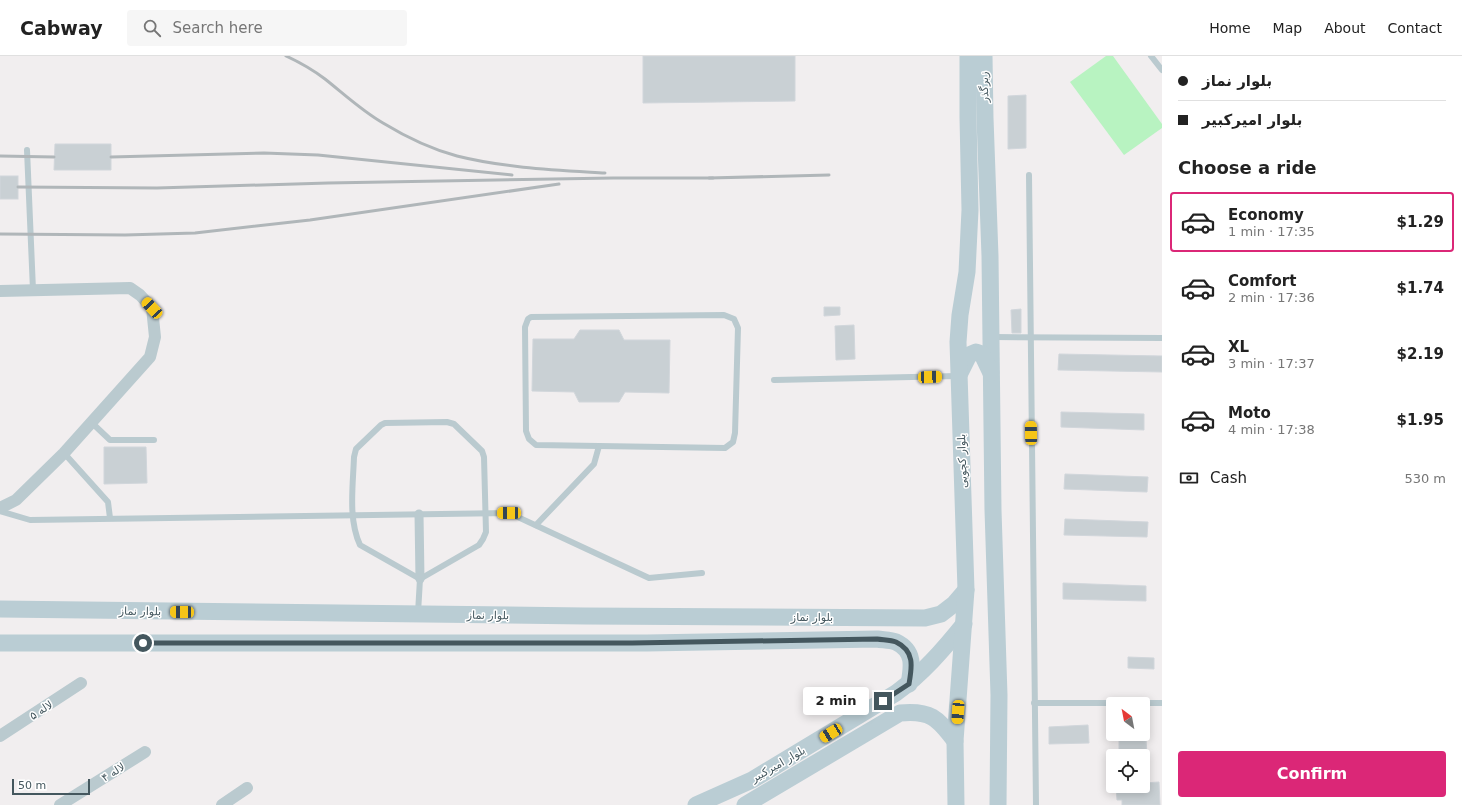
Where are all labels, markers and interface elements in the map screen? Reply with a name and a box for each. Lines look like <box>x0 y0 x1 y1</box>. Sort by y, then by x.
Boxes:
search box <box>127 10 407 46</box>
text: Cabway <box>20 17 103 39</box>
icon: search <box>141 17 163 39</box>
text: Search here <box>173 19 263 37</box>
text: Home <box>1209 20 1251 36</box>
text: Map <box>1273 20 1302 36</box>
text: About <box>1324 20 1366 36</box>
text: Contact <box>1388 20 1442 36</box>
street label: زیرگذر <box>978 71 991 103</box>
text: بلوار نماز <box>1202 72 1272 90</box>
text: بلوار امیرکبیر <box>1202 111 1302 129</box>
text: Choose a ride <box>1178 157 1317 178</box>
icon: car <box>1180 204 1216 240</box>
text: Economy <box>1228 206 1304 224</box>
text: $1.29 <box>1397 213 1444 231</box>
text: 1 min · 17:35 <box>1228 224 1315 239</box>
icon: car <box>1180 270 1216 306</box>
text: Comfort <box>1228 272 1296 290</box>
text: $1.74 <box>1397 279 1444 297</box>
text: 2 min · 17:36 <box>1228 290 1315 305</box>
car <box>139 295 165 321</box>
icon: car <box>1180 336 1216 372</box>
text: XL <box>1228 338 1249 356</box>
text: $2.19 <box>1397 345 1444 363</box>
text: 3 min · 17:37 <box>1228 356 1315 371</box>
car <box>918 371 942 383</box>
icon: car <box>1180 402 1216 438</box>
text: Moto <box>1228 404 1271 422</box>
text: $1.95 <box>1397 411 1444 429</box>
car <box>1025 421 1037 445</box>
text: 4 min · 17:38 <box>1228 422 1315 437</box>
street label: بلوار کچویی <box>955 434 970 488</box>
icon: cash <box>1178 467 1200 489</box>
text: Cash <box>1210 469 1247 487</box>
text: 530 m <box>1404 471 1446 486</box>
car <box>497 507 521 519</box>
street label: بلوار نماز <box>118 605 161 618</box>
car <box>170 606 194 618</box>
street label: بلوار نماز <box>466 609 509 622</box>
street label: بلوار نماز <box>790 611 833 624</box>
route start <box>134 634 152 652</box>
callout: 2 min <box>803 687 869 715</box>
route end <box>874 692 892 710</box>
text: 2 min <box>816 693 856 708</box>
north arrow <box>1106 697 1150 741</box>
map controls <box>1106 697 1150 793</box>
street label: لاله ۵ <box>27 698 55 723</box>
car <box>951 700 965 724</box>
car <box>818 722 844 744</box>
street label: بلوار امیرکبیر <box>748 744 808 786</box>
button: locate <box>1106 749 1150 793</box>
button: Confirm <box>1178 751 1446 797</box>
street label: لاله ۴ <box>99 760 127 785</box>
scale bar <box>12 777 90 796</box>
text: 50 m <box>18 779 46 792</box>

